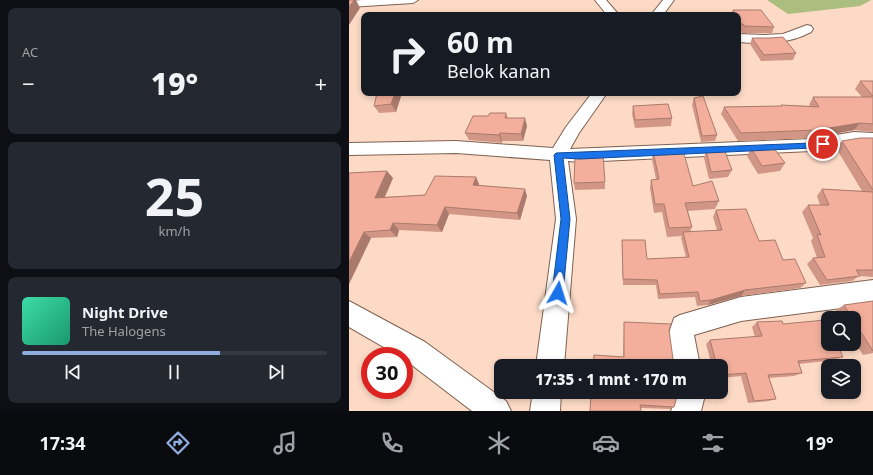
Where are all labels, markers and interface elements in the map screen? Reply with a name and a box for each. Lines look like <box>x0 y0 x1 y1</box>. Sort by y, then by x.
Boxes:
text: 60 m <box>447 23 514 61</box>
icon: right <box>381 28 433 80</box>
text: AC <box>22 43 38 61</box>
text: Belok kanan <box>447 59 551 83</box>
text: 19° <box>151 63 198 104</box>
text: − <box>22 68 35 98</box>
text: + <box>314 68 327 98</box>
pin <box>806 127 840 161</box>
icon: arrive <box>812 133 834 155</box>
text: 25 <box>145 160 204 231</box>
text: km/h <box>159 222 190 240</box>
position arrow <box>537 272 579 314</box>
text: Night Drive <box>82 302 168 322</box>
map controls <box>821 311 861 399</box>
button: search <box>821 311 861 351</box>
text: The Halogens <box>82 322 166 340</box>
speed limit sign: 30 <box>361 347 413 399</box>
button: layers <box>821 359 861 399</box>
icon: previous <box>62 361 84 383</box>
icon: pause <box>163 361 185 383</box>
icon: next <box>265 361 287 383</box>
text: 17:35 · 1 mnt · 170 m <box>535 369 687 389</box>
icon: directions <box>164 429 192 457</box>
icon: music <box>271 429 299 457</box>
icon: phone <box>378 429 406 457</box>
icon: climate <box>485 429 513 457</box>
icon: car <box>592 429 620 457</box>
icon: filters <box>699 429 727 457</box>
text: 17:34 <box>39 431 86 455</box>
text: 19° <box>805 431 834 455</box>

